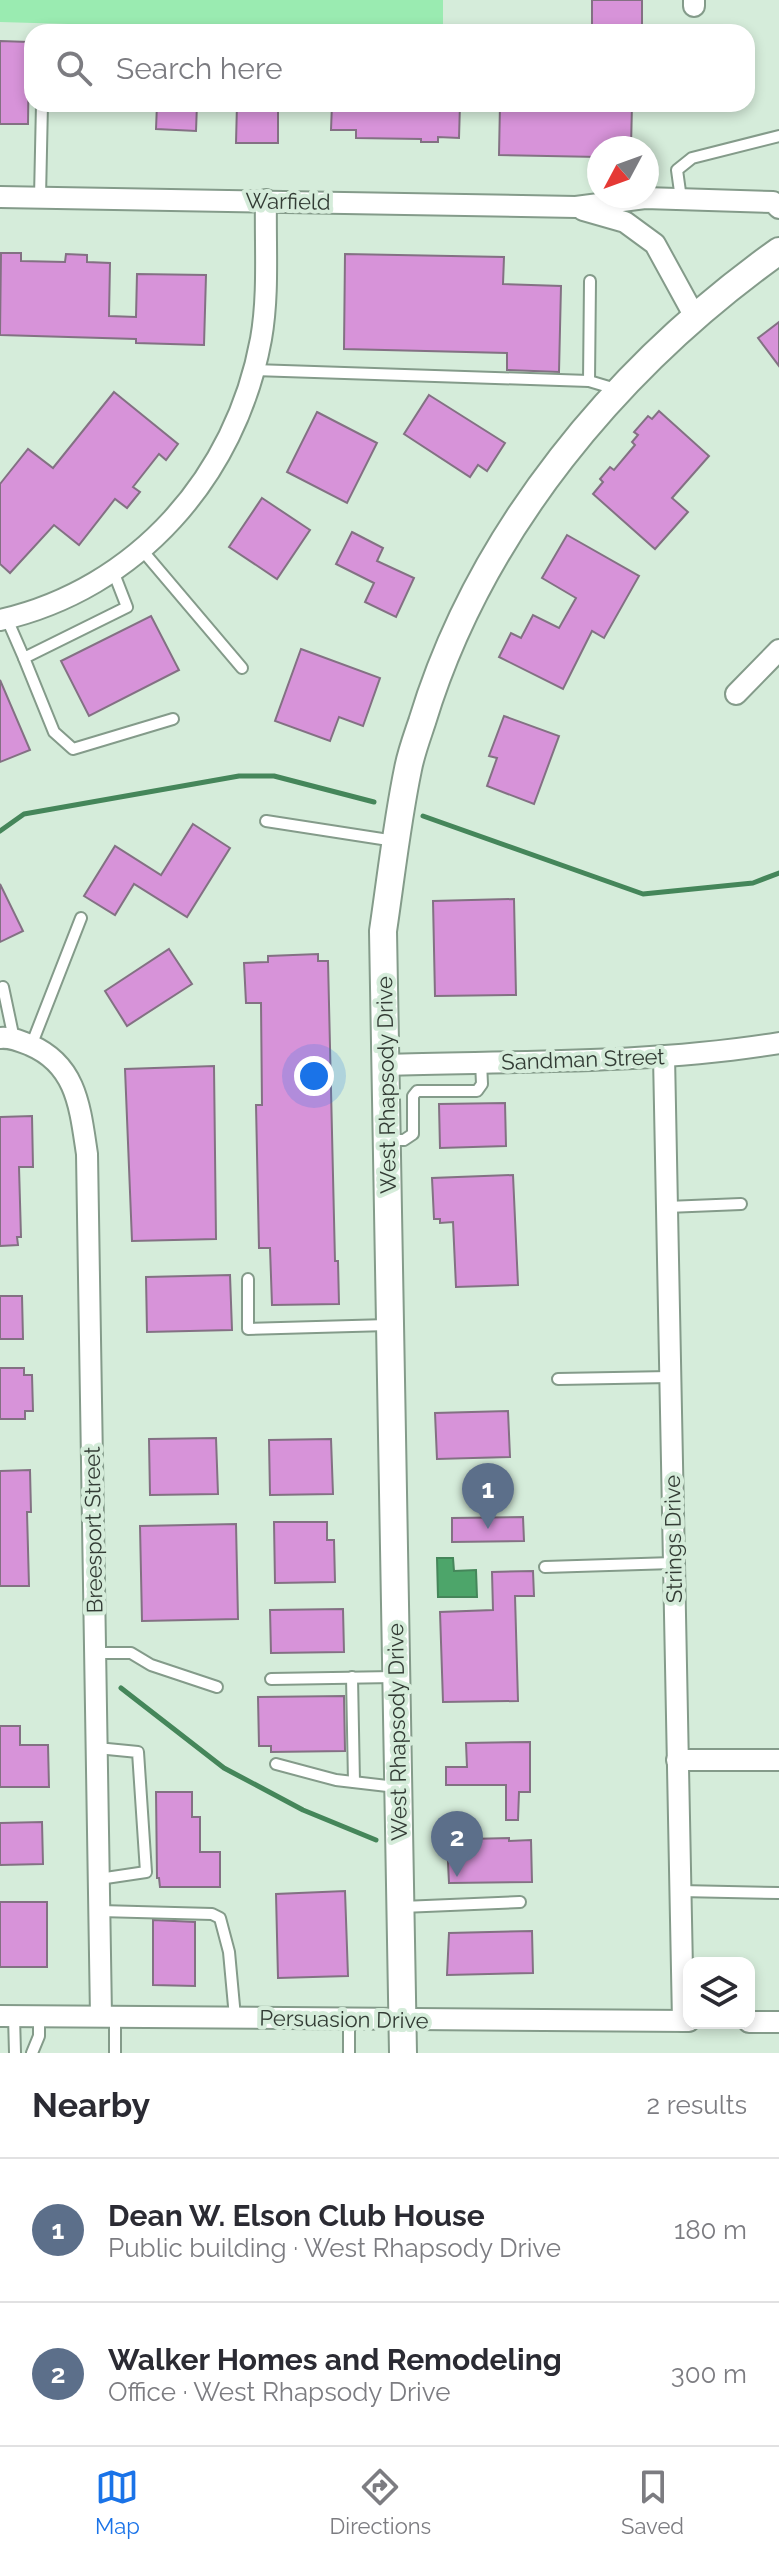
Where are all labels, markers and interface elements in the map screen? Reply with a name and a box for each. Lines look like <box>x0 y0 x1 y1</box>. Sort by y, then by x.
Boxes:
search box <box>24 24 755 112</box>
icon: search <box>52 46 96 90</box>
text: Search here <box>116 51 283 86</box>
north arrow <box>587 136 659 208</box>
street label: Warfield <box>245 187 331 215</box>
street label: West Rhapsody Drive <box>371 976 401 1194</box>
street label: Sandman Street <box>501 1043 666 1075</box>
your location <box>294 1056 334 1096</box>
street label: Breesport Street <box>79 1446 107 1614</box>
pin: 1 <box>462 1463 514 1529</box>
street label: Strings Drive <box>659 1475 687 1603</box>
street label: West Rhapsody Drive <box>382 1623 412 1841</box>
pin: 2 <box>431 1811 483 1877</box>
map controls <box>683 1957 755 2029</box>
button: layers <box>683 1957 755 2029</box>
street label: Persuasion Drive <box>259 2005 429 2033</box>
text: Nearby <box>32 2085 150 2125</box>
text: 2 results <box>647 2090 747 2120</box>
text: Dean W. Elson Club House <box>108 2198 485 2233</box>
text: 1 <box>52 2215 64 2245</box>
text: 180 m <box>674 2215 747 2245</box>
text: Public building · West Rhapsody Drive <box>108 2233 561 2263</box>
text: Walker Homes and Remodeling <box>108 2342 562 2377</box>
text: 2 <box>51 2359 65 2389</box>
text: 300 m <box>671 2359 747 2389</box>
text: Office · West Rhapsody Drive <box>108 2377 450 2407</box>
tab: Map <box>95 2465 140 2539</box>
tab: Directions <box>330 2465 431 2539</box>
tab: Saved <box>621 2465 684 2539</box>

